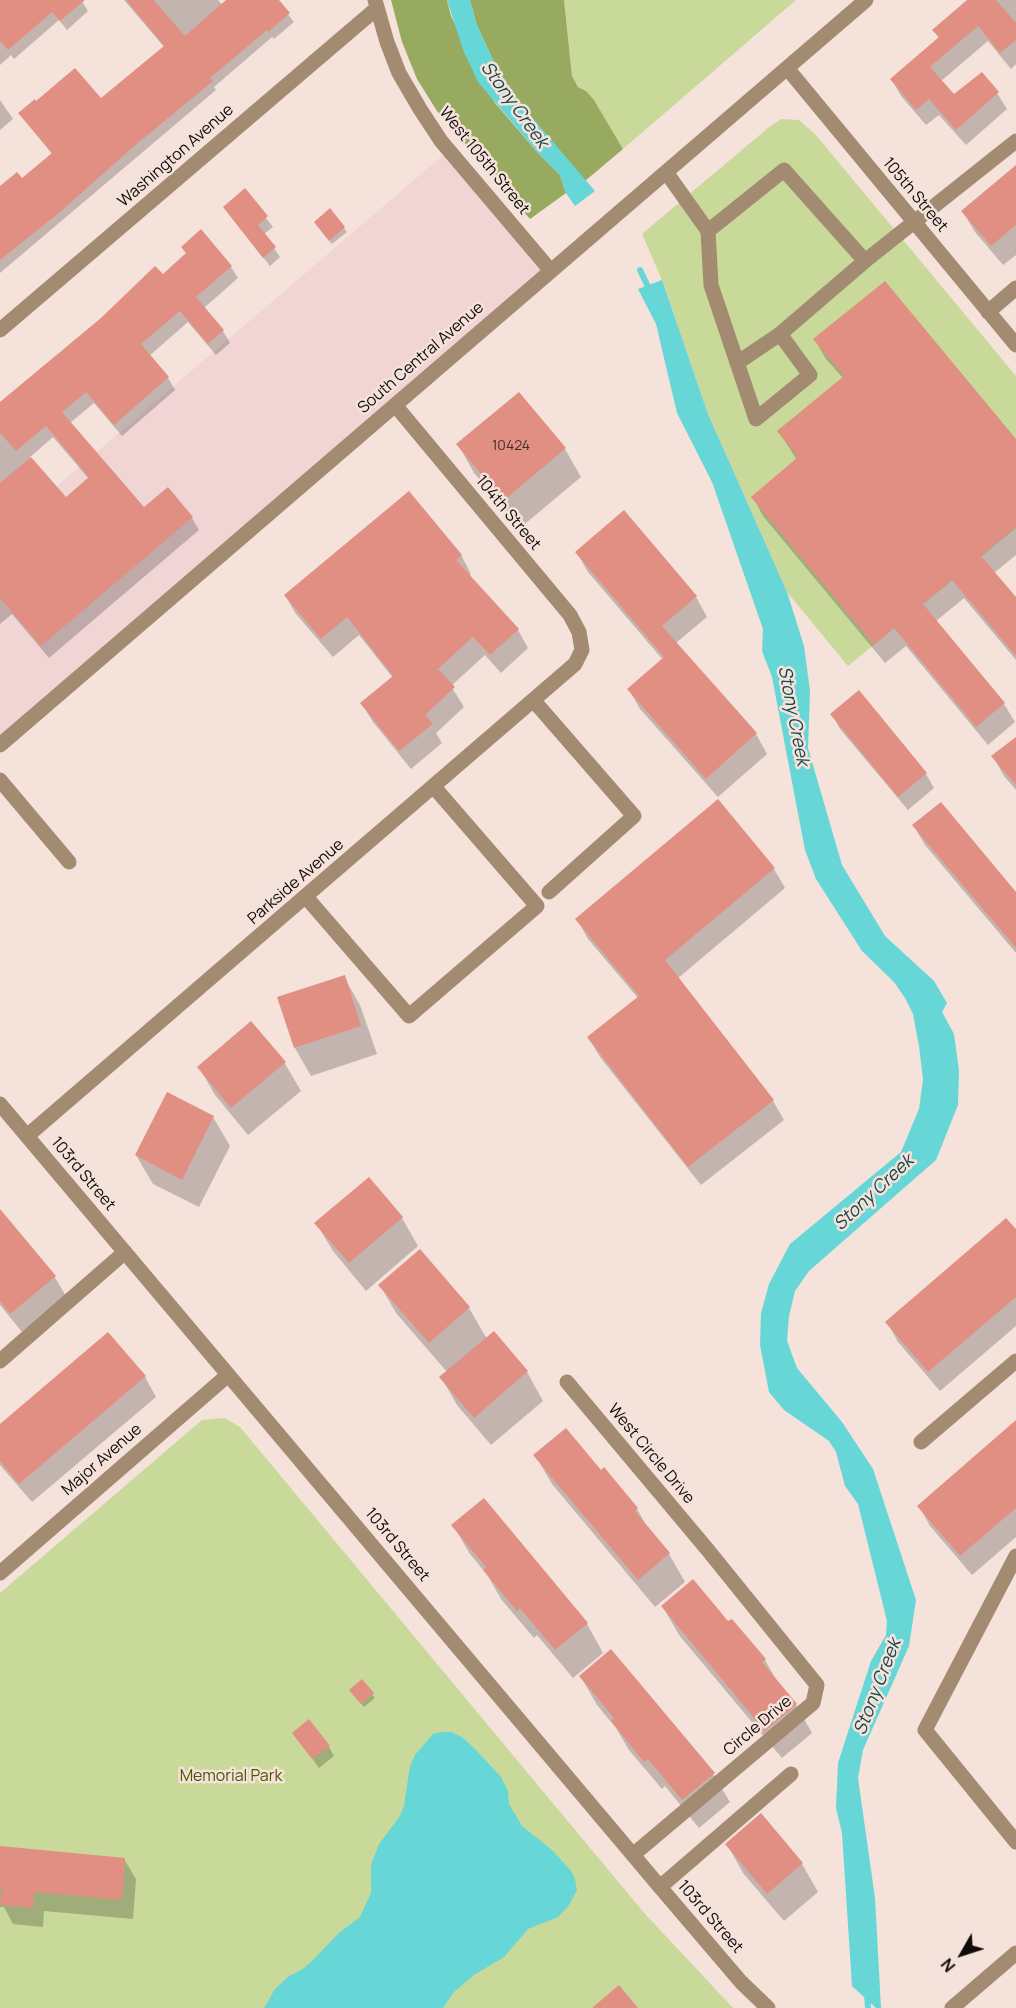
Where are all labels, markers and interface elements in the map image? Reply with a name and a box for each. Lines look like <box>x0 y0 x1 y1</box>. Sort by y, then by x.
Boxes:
water label: Stony Creek <box>476 58 552 152</box>
street label: Washington Avenue <box>114 101 238 211</box>
street label: West 105th Street <box>435 103 533 219</box>
street label: 105th Street <box>878 154 952 236</box>
street label: South Central Avenue <box>354 298 488 418</box>
house number: 10424 <box>492 438 530 454</box>
street label: 104th Street <box>471 472 545 554</box>
water label: Stony Creek <box>773 664 813 768</box>
street label: Parkside Avenue <box>244 835 348 929</box>
street label: 103rd Street <box>47 1133 119 1215</box>
water label: Stony Creek <box>830 1151 918 1235</box>
street label: West Circle Drive <box>604 1400 698 1508</box>
street label: Major Avenue <box>58 1420 146 1500</box>
street label: 103rd Street <box>361 1504 433 1586</box>
water label: Stony Creek <box>850 1636 906 1738</box>
street label: Circle Drive <box>720 1692 796 1760</box>
park label: Memorial Park <box>180 1767 282 1787</box>
street label: 103rd Street <box>673 1877 747 1957</box>
north arrow <box>932 1924 992 1984</box>
text: N <box>936 1954 960 1977</box>

